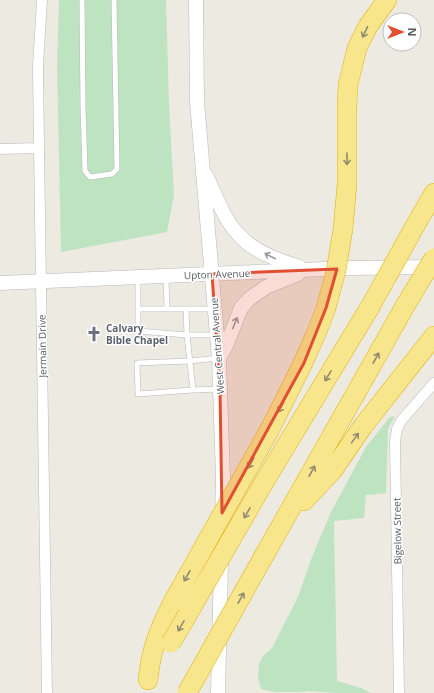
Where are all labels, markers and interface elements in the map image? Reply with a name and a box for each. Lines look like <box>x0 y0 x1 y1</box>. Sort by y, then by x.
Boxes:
north arrow <box>382 12 422 52</box>
one-way arrow <box>361 26 368 38</box>
text: N <box>405 28 420 36</box>
one-way arrow <box>343 152 351 165</box>
one-way arrow <box>265 252 277 259</box>
street label: Upton Avenue <box>184 266 251 282</box>
street label: West Central Avenue <box>207 297 227 395</box>
street label: Jermain Drive <box>34 314 50 379</box>
one-way arrow <box>232 317 240 329</box>
place label: Calvary Bible Chapel <box>106 321 168 347</box>
church icon: Calvary Bible Chapel <box>85 325 103 343</box>
one-way arrow <box>372 352 380 364</box>
one-way arrow <box>324 370 332 382</box>
one-way arrow <box>276 401 284 413</box>
one-way arrow <box>351 433 359 444</box>
one-way arrow <box>246 456 254 468</box>
one-way arrow <box>308 465 316 477</box>
street label: Bigelow Street <box>389 497 405 565</box>
one-way arrow <box>242 507 250 519</box>
one-way arrow <box>183 570 191 582</box>
one-way arrow <box>237 592 245 604</box>
one-way arrow <box>177 620 185 632</box>

